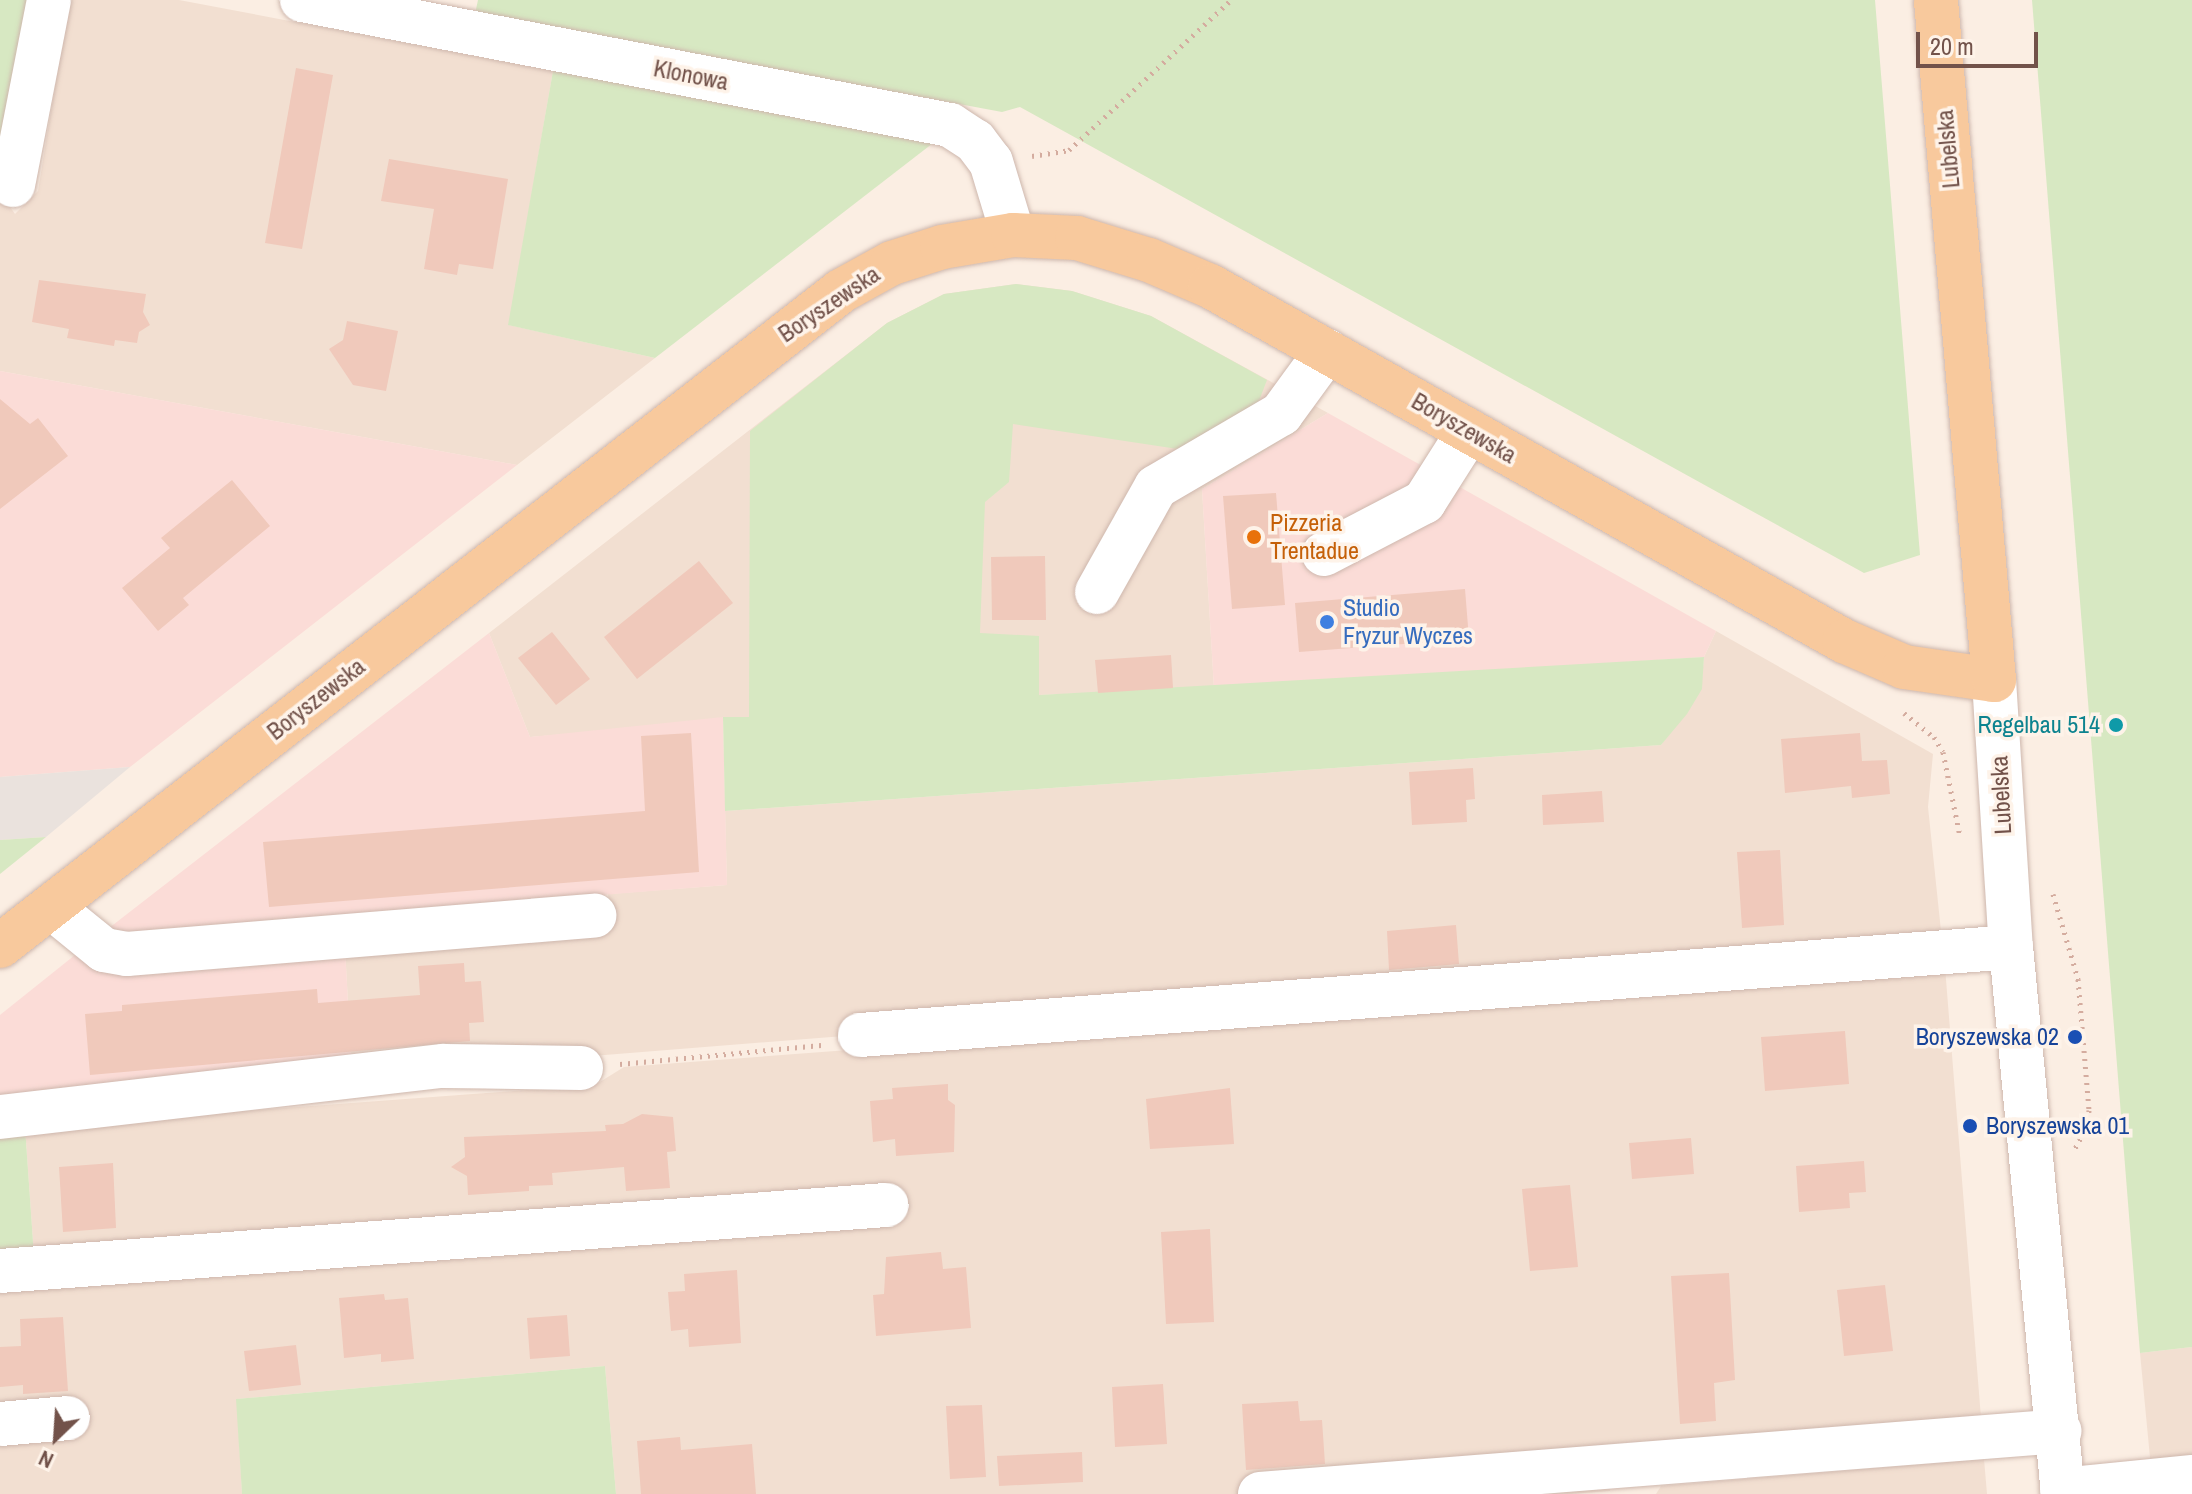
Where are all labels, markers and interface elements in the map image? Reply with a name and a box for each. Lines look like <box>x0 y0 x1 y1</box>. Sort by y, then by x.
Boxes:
scale bar <box>1920 16 2042 66</box>
text: 20 m <box>1930 30 1974 62</box>
street label: Klonowa <box>651 54 731 96</box>
street label: Lubelska <box>1930 109 1966 189</box>
street label: Boryszewska <box>773 260 885 348</box>
street label: Boryszewska <box>1407 387 1521 469</box>
place label: Pizzeria Trentadue <box>1270 509 1359 565</box>
marker: Pizzeria Trentadue <box>1245 528 1263 546</box>
place label: Studio Fryzur Wyczes <box>1343 594 1473 650</box>
marker: Studio Fryzur Wyczes <box>1318 613 1336 631</box>
street label: Boryszewska <box>261 652 371 746</box>
place label: Regelbau 514 <box>1977 711 2100 739</box>
marker: Regelbau 514 <box>2107 716 2125 734</box>
street label: Lubelska <box>1985 755 2017 835</box>
place label: Boryszewska 02 <box>1916 1023 2059 1051</box>
marker: Boryszewska 02 <box>2066 1028 2084 1046</box>
place label: Boryszewska 01 <box>1986 1112 2129 1140</box>
marker: Boryszewska 01 <box>1961 1117 1979 1135</box>
north arrow <box>16 1398 96 1478</box>
text: N <box>34 1443 58 1476</box>

